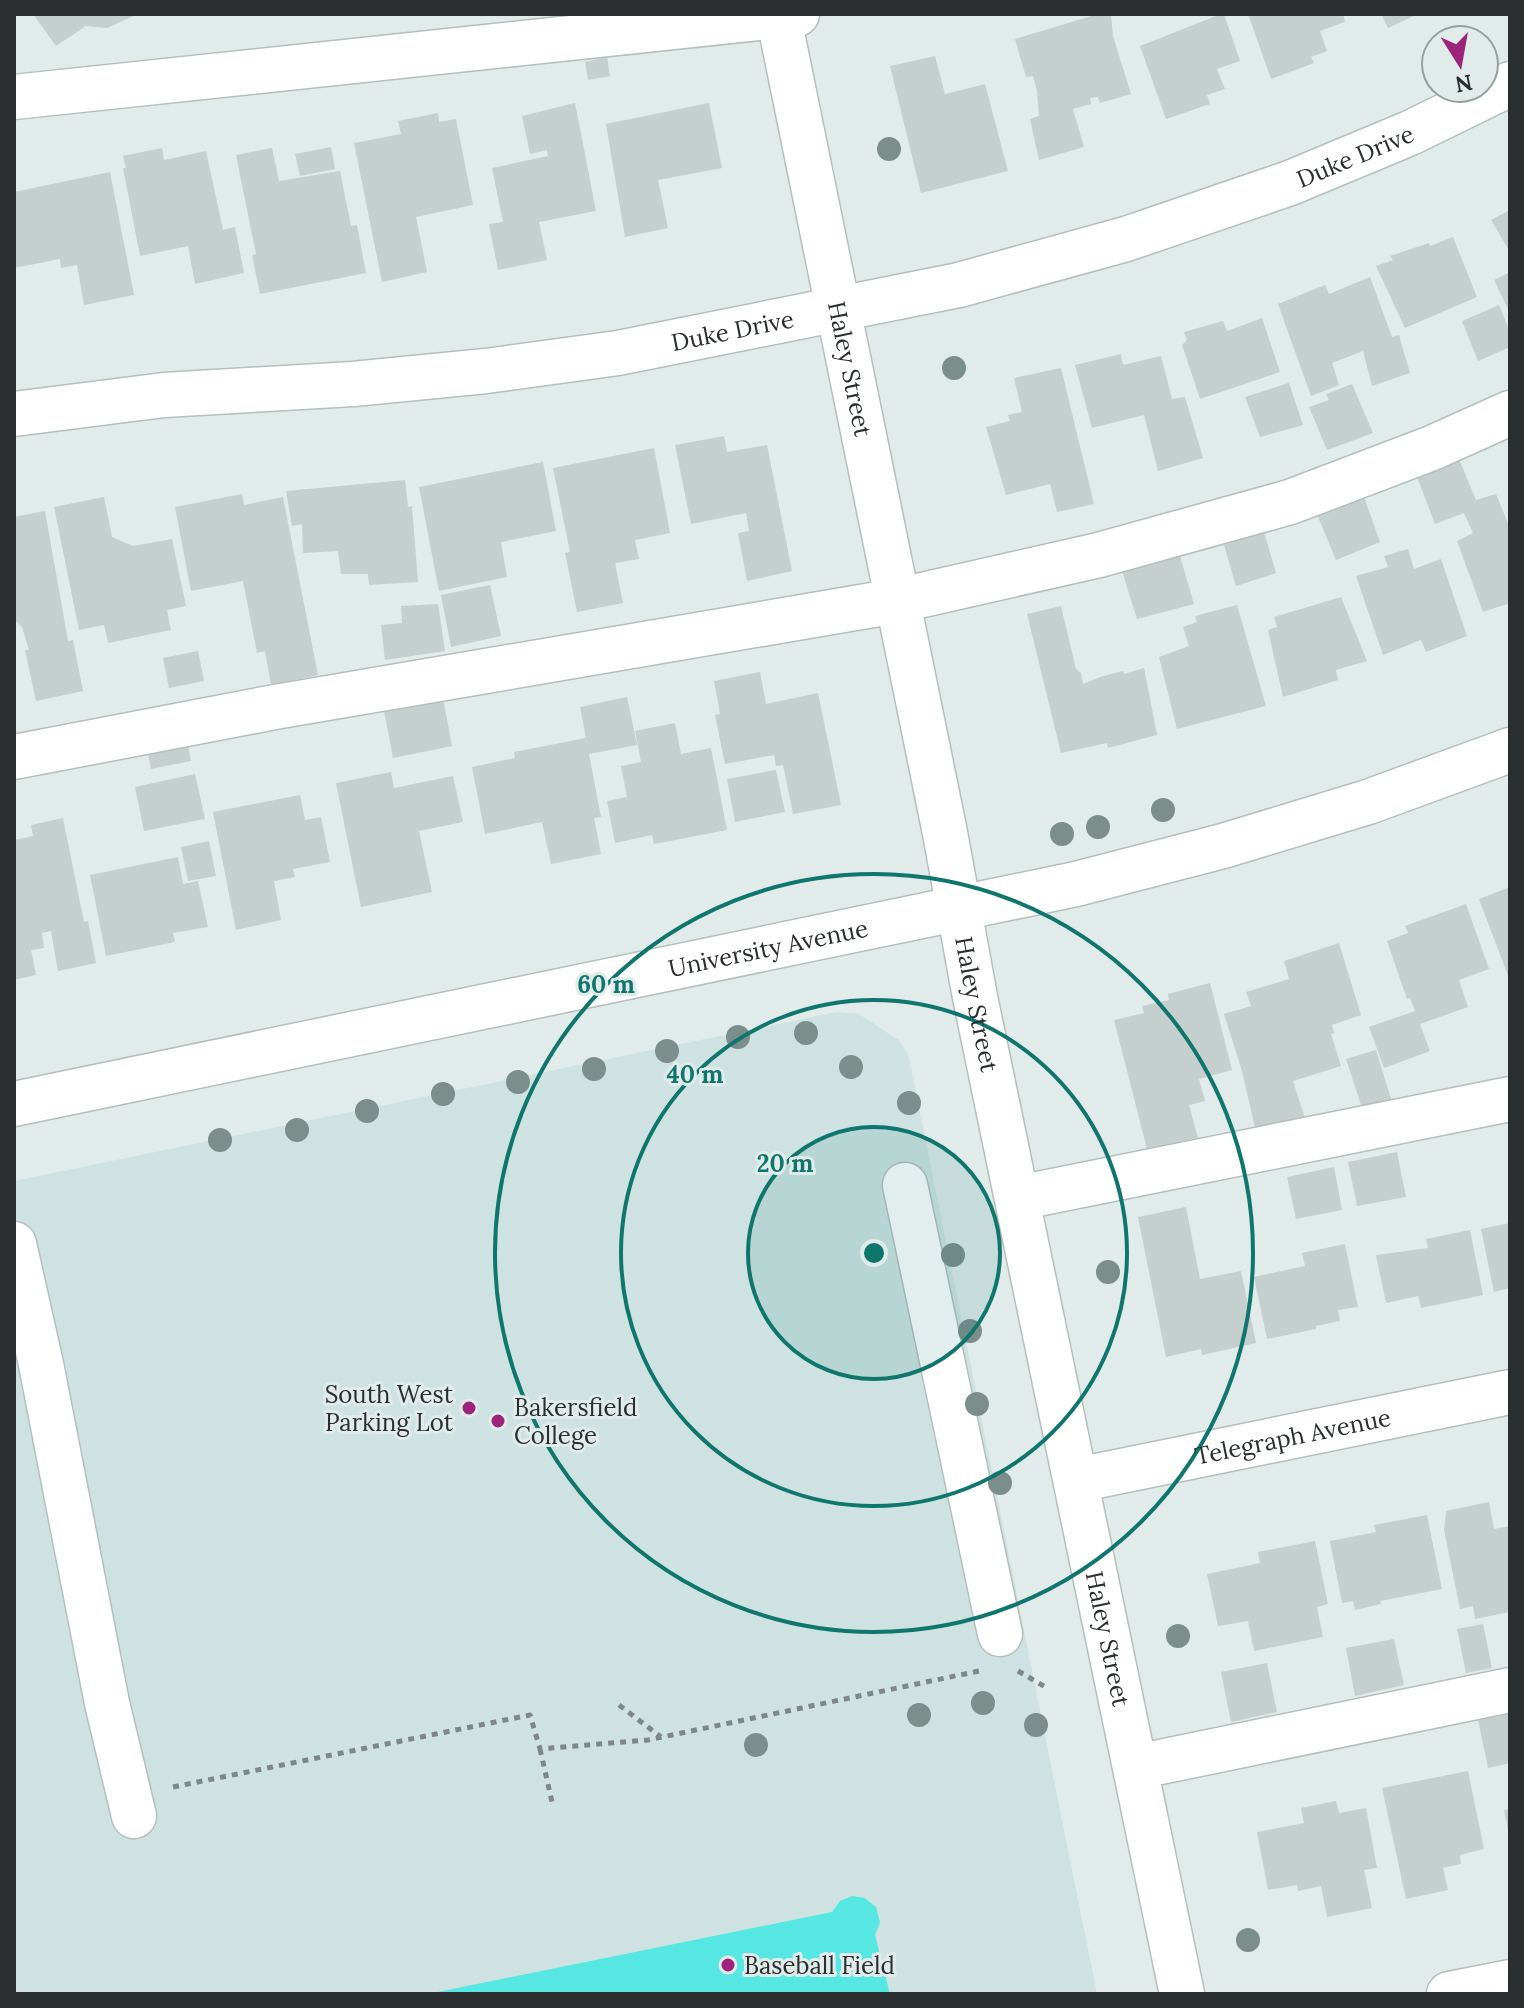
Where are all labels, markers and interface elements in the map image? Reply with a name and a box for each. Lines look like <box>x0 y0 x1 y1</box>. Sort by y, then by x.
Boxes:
north arrow <box>1420 24 1500 104</box>
text: N <box>1453 68 1475 99</box>
street label: Duke Drive <box>1292 118 1418 194</box>
street label: Haley Street <box>821 298 879 440</box>
street label: Duke Drive <box>668 303 796 358</box>
street label: University Avenue <box>666 912 870 984</box>
street label: Haley Street <box>949 934 1006 1075</box>
text: 60 m <box>577 969 635 1000</box>
text: 40 m <box>667 1059 723 1090</box>
text: 20 m <box>757 1148 813 1179</box>
centre of rings <box>860 1239 888 1267</box>
place label: South West Parking Lot <box>325 1379 454 1438</box>
place label: Bakersfield College <box>514 1392 637 1451</box>
marker: South West Parking Lot <box>460 1399 478 1417</box>
street label: Telegraph Avenue <box>1192 1401 1393 1471</box>
marker: Bakersfield College <box>489 1412 507 1430</box>
street label: Haley Street <box>1079 1568 1138 1710</box>
place label: Baseball Field <box>744 1950 895 1981</box>
marker: Baseball Field <box>719 1956 737 1974</box>

